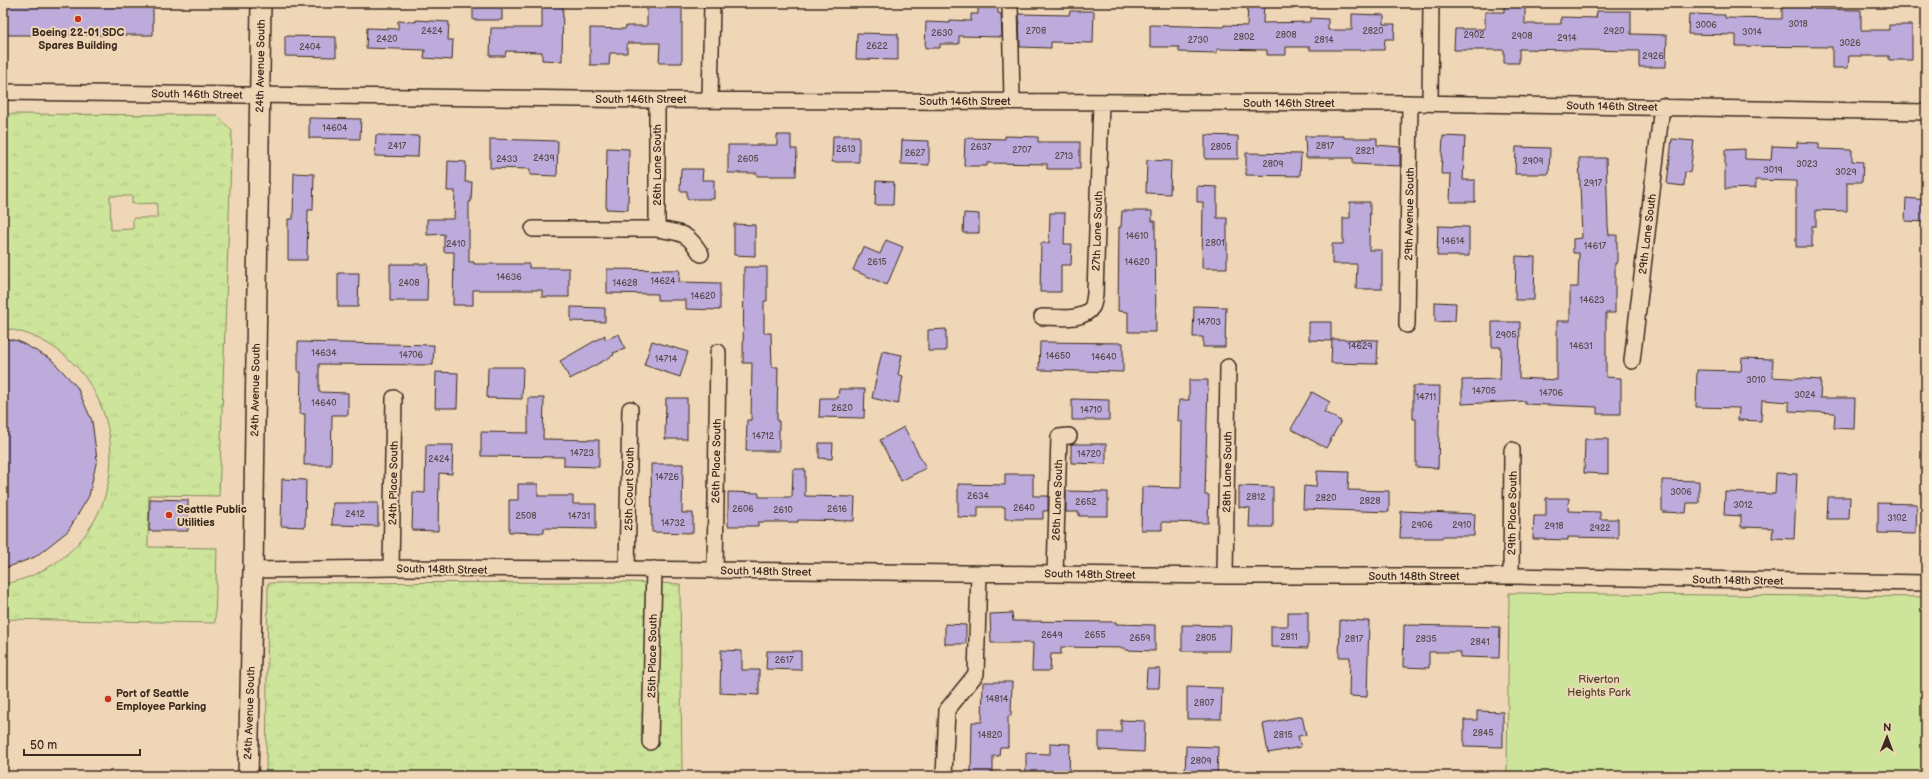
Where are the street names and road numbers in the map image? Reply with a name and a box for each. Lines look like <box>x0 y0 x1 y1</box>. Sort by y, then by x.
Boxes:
street label: 24th Avenue South <box>253 19 268 113</box>
street label: South 146th Street <box>151 87 243 102</box>
street label: South 146th Street <box>595 93 687 106</box>
street label: South 146th Street <box>919 95 1011 108</box>
street label: South 146th Street <box>1243 97 1335 110</box>
street label: South 146th Street <box>1566 99 1658 114</box>
street label: 26th Lane South <box>651 124 664 206</box>
street label: 29th Avenue South <box>1402 167 1417 261</box>
street label: 27th Lane South <box>1090 191 1105 271</box>
street label: 29th Lane South <box>1636 193 1659 275</box>
street label: 24th Avenue South <box>248 343 263 437</box>
street label: 26th Place South <box>709 419 724 503</box>
street label: 28th Lane South <box>1220 431 1235 513</box>
street label: 24th Place South <box>386 441 401 525</box>
street label: 25th Court South <box>622 447 637 531</box>
street label: 26th Lane South <box>1050 459 1065 541</box>
street label: 29th Place South <box>1505 471 1520 555</box>
street label: South 148th Street <box>396 562 488 577</box>
street label: South 148th Street <box>720 564 812 579</box>
street label: South 148th Street <box>1044 567 1136 582</box>
street label: South 148th Street <box>1368 570 1460 583</box>
street label: South 148th Street <box>1692 573 1784 588</box>
street label: 25th Place South <box>645 614 660 698</box>
street label: 24th Avenue South <box>241 666 258 760</box>

